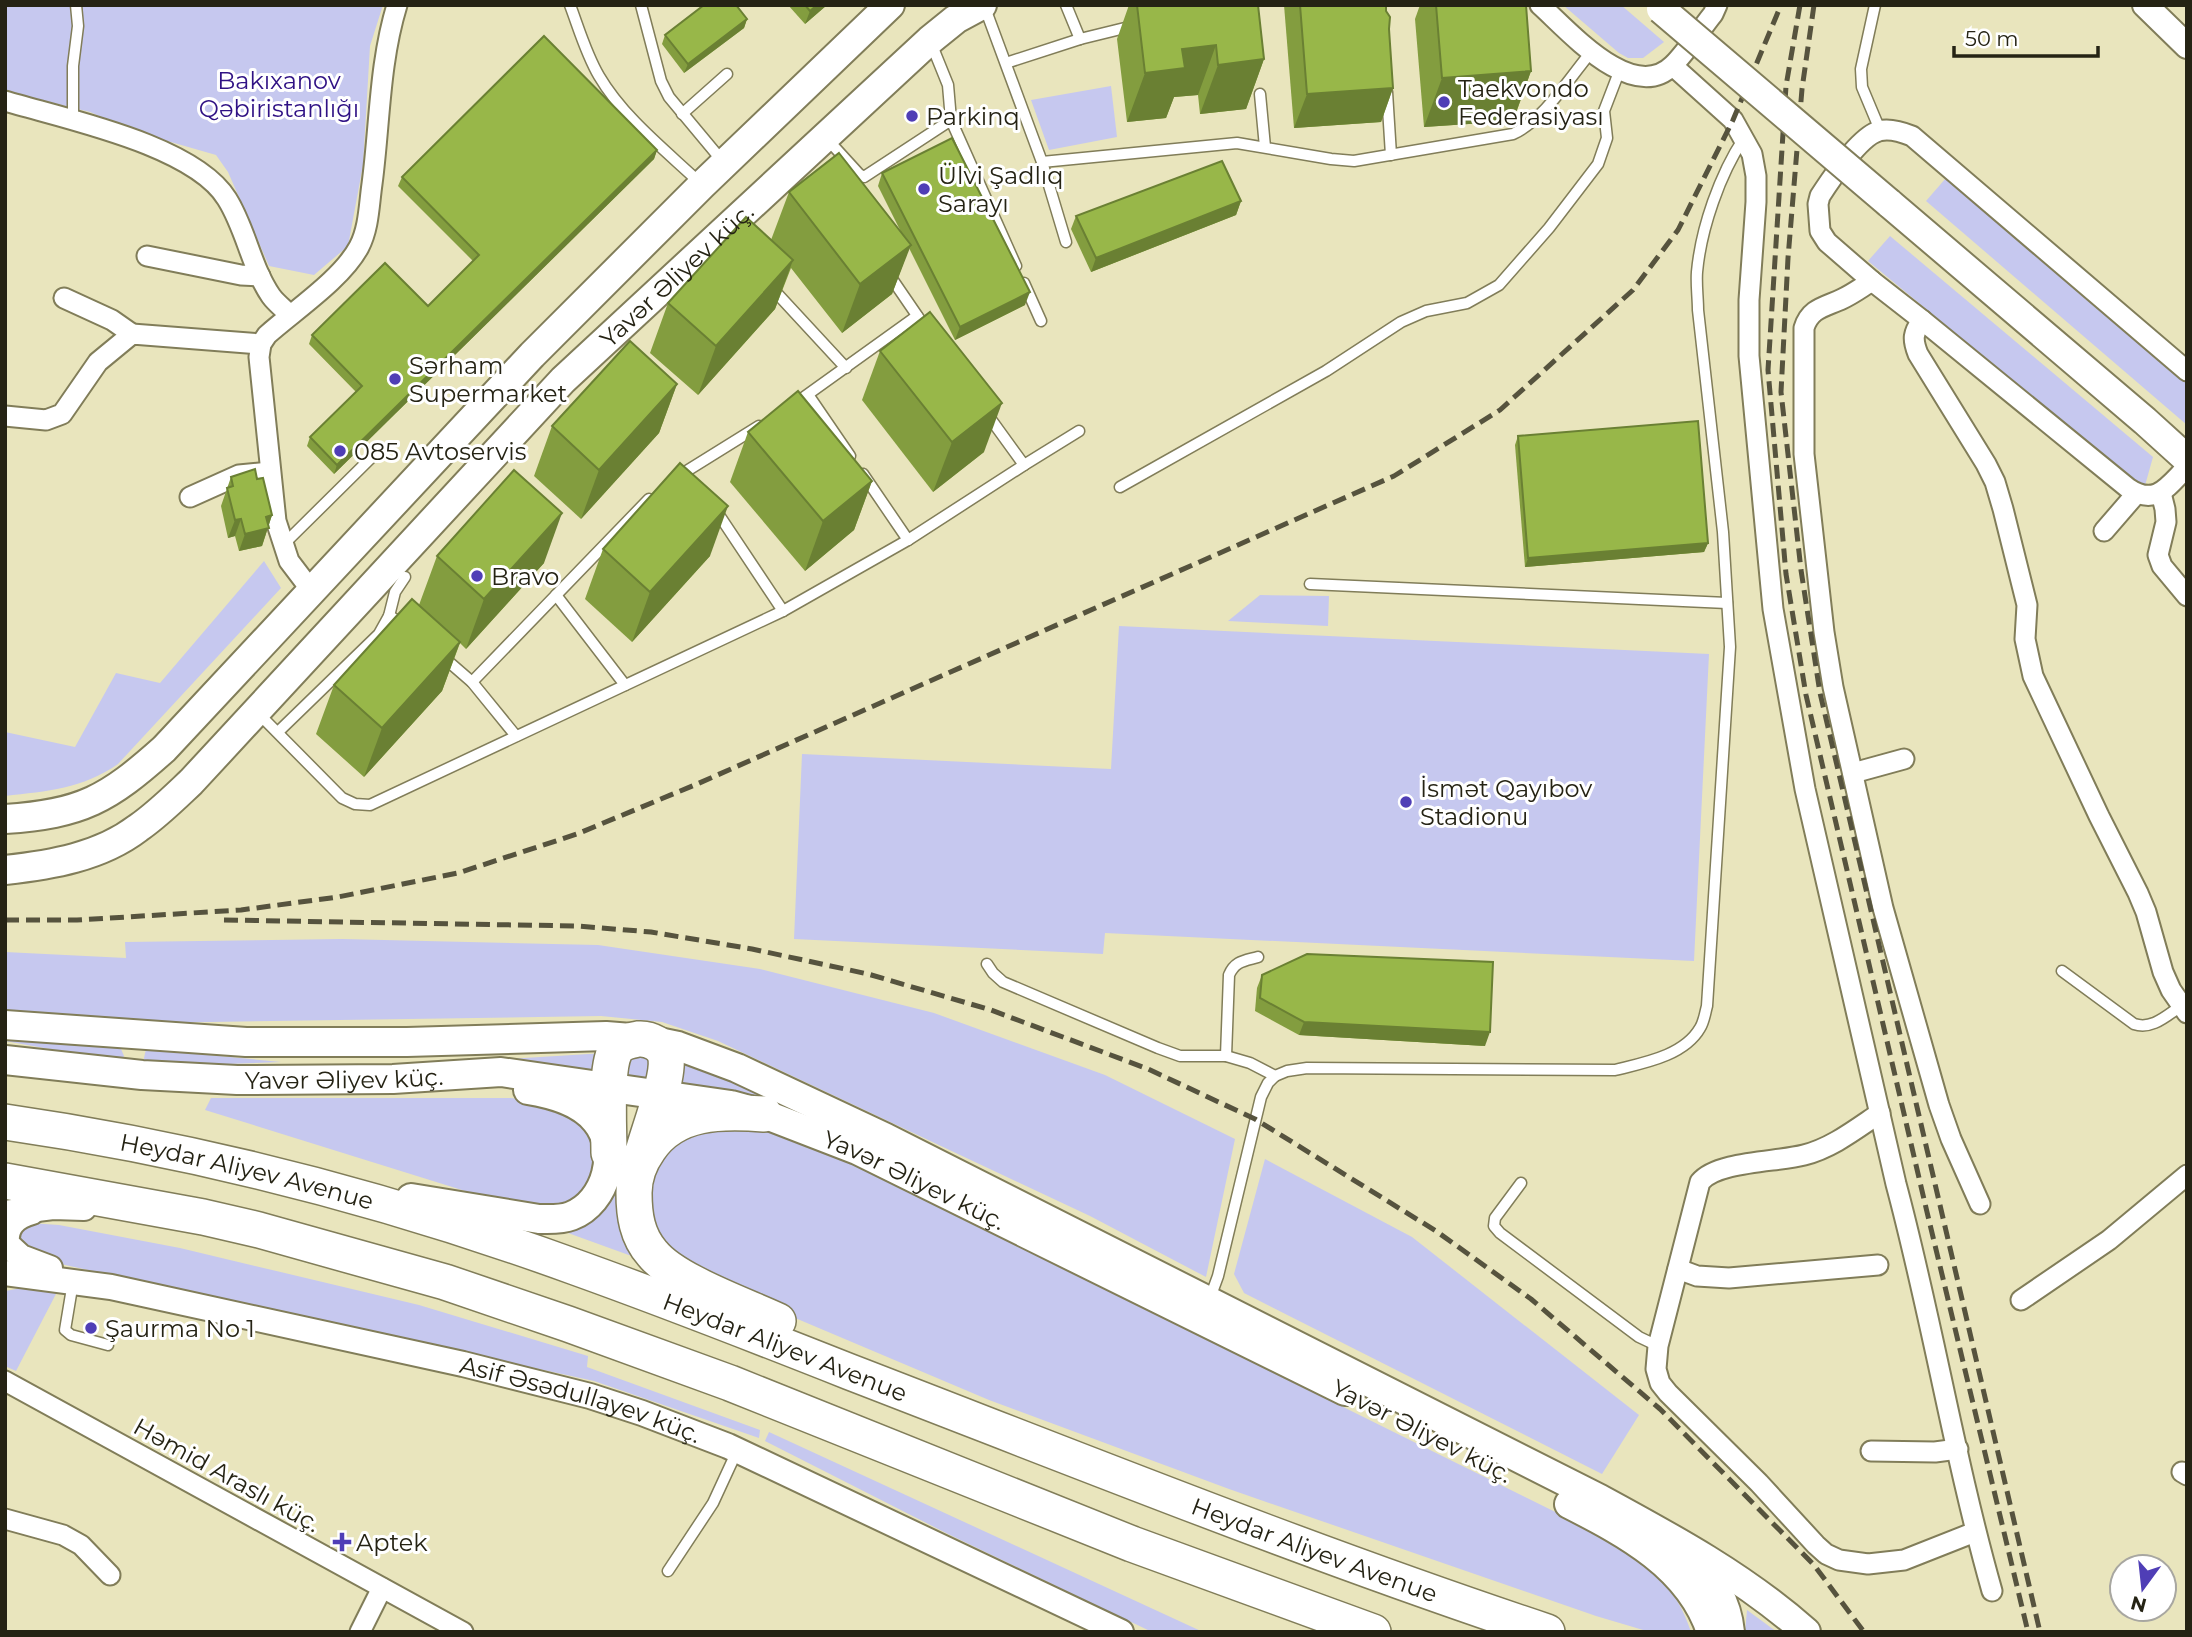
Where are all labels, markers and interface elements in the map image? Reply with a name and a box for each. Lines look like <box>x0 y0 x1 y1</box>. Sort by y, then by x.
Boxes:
scale bar <box>1954 14 2098 58</box>
text: 50 m <box>1965 26 2019 51</box>
park label: Bakıxanov Qəbiristanlığı <box>199 66 359 123</box>
place label: Taekvondo Federasiyası <box>1458 74 1604 131</box>
marker: Taekvondo Federasiyası <box>1436 94 1452 110</box>
place label: Parkinq <box>926 102 1020 131</box>
marker: Parkinq <box>904 108 920 124</box>
place label: Ülvi Şadlıq Sarayı <box>938 161 1064 218</box>
marker: Ülvi Şadlıq Sarayı <box>916 181 932 197</box>
street label: Yavər Əliyev küç. <box>594 197 759 353</box>
place label: Sərham Supermarket <box>409 351 567 408</box>
marker: Sərham Supermarket <box>387 371 403 387</box>
place label: 085 Avtoservis <box>354 437 527 466</box>
marker: 085 Avtoservis <box>332 443 348 459</box>
place label: Bravo <box>491 562 559 591</box>
marker: Bravo <box>469 568 485 584</box>
place label: İsmət Qayıbov Stadionu <box>1420 774 1592 831</box>
marker: İsmət Qayıbov Stadionu <box>1398 794 1414 810</box>
street label: Yavər Əliyev küç. <box>245 1061 444 1094</box>
street label: Yavər Əliyev küç. <box>819 1124 1010 1236</box>
street label: Heydar Aliyev Avenue <box>118 1127 377 1215</box>
street label: Heydar Aliyev Avenue <box>659 1286 911 1407</box>
place label: Şaurma No 1 <box>105 1314 255 1343</box>
marker: Şaurma No 1 <box>83 1320 99 1336</box>
street label: Asif Əsədullayev küç. <box>457 1349 705 1449</box>
street label: Yavər Əliyev küç. <box>1327 1373 1517 1489</box>
street label: Həmid Araslı küç. <box>129 1412 325 1538</box>
street label: Heydar Aliyev Avenue <box>1188 1491 1441 1608</box>
place label: Aptek <box>356 1528 428 1557</box>
marker: Aptek <box>334 1534 350 1550</box>
north arrow <box>2108 1553 2178 1623</box>
text: N <box>2128 1591 2149 1617</box>

